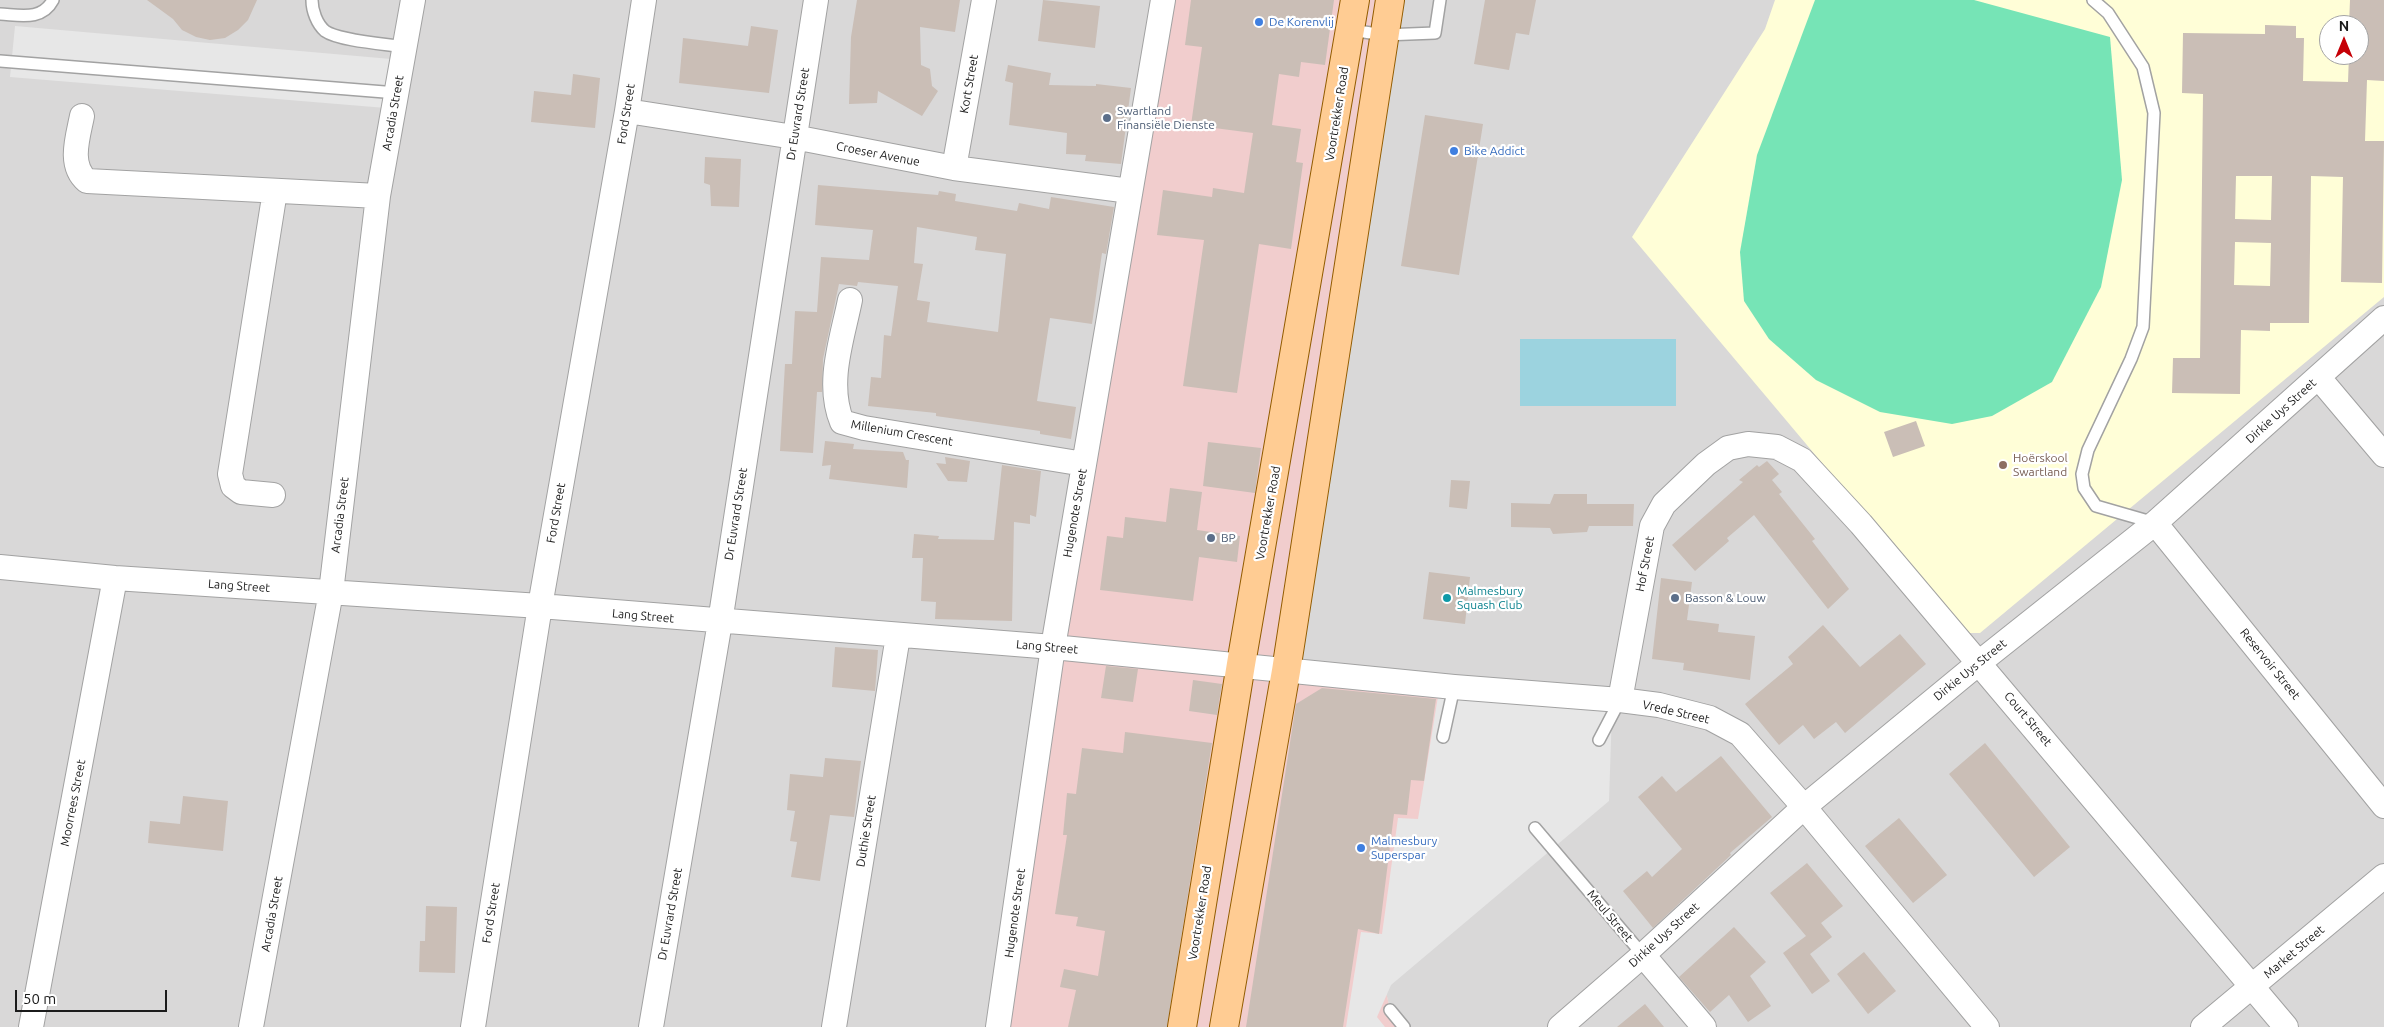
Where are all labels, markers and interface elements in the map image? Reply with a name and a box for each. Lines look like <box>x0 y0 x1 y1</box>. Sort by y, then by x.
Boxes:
place label: De Korenvlij <box>1269 15 1334 29</box>
north arrow <box>2319 15 2369 65</box>
marker: De Korenvlij <box>1253 16 1265 28</box>
text: N <box>2339 18 2349 34</box>
street label: Kort Street <box>957 53 981 115</box>
street label: Voortrekker Road <box>1322 66 1352 162</box>
street label: Dr Euvrard Street <box>784 67 812 161</box>
street label: Arcadia Street <box>379 74 407 152</box>
street label: Ford Street <box>614 83 638 145</box>
place label: Swartland Finansiële Dienste <box>1117 104 1215 132</box>
marker: Swartland Finansiële Dienste <box>1101 112 1113 124</box>
street label: Croeser Avenue <box>835 139 921 169</box>
place label: Bike Addict <box>1464 144 1525 158</box>
marker: Bike Addict <box>1448 145 1460 157</box>
street label: Dirkie Uys Street <box>2243 376 2319 446</box>
street label: Millenium Crescent <box>850 417 954 449</box>
place label: Hoërskool Swartland <box>2013 451 2068 479</box>
marker: Hoërskool Swartland <box>1997 459 2009 471</box>
street label: Voortrekker Road <box>1253 465 1283 561</box>
street label: Dr Euvrard Street <box>722 467 750 561</box>
street label: Hugenote Street <box>1060 467 1090 559</box>
street label: Arcadia Street <box>328 476 352 554</box>
street label: Ford Street <box>544 482 568 544</box>
place label: BP <box>1221 531 1236 545</box>
marker: BP <box>1205 532 1217 544</box>
street label: Hof Street <box>1633 535 1657 593</box>
street label: Lang Street <box>207 577 271 595</box>
place label: Malmesbury Squash Club <box>1457 584 1523 612</box>
place label: Basson & Louw <box>1685 591 1766 605</box>
marker: Malmesbury Squash Club <box>1441 592 1453 604</box>
marker: Basson & Louw <box>1669 592 1681 604</box>
street label: Lang Street <box>611 606 675 626</box>
street label: Reservoir Street <box>2237 626 2303 702</box>
street label: Dirkie Uys Street <box>1931 636 2009 704</box>
street label: Lang Street <box>1015 637 1079 657</box>
street label: Court Street <box>2001 689 2055 749</box>
street label: Vrede Street <box>1641 697 1711 727</box>
street label: Moorrees Street <box>58 758 88 848</box>
street label: Duthie Street <box>853 794 879 868</box>
place label: Malmesbury Superspar <box>1371 834 1437 862</box>
marker: Malmesbury Superspar <box>1355 842 1367 854</box>
street label: Voortrekker Road <box>1185 865 1215 961</box>
street label: Dr Euvrard Street <box>655 867 685 961</box>
street label: Hugenote Street <box>1002 867 1028 959</box>
street label: Arcadia Street <box>258 875 286 953</box>
street label: Ford Street <box>479 882 503 944</box>
street label: Meul Street <box>1584 887 1636 945</box>
street label: Dirkie Uys Street <box>1626 900 1702 970</box>
street label: Market Street <box>2261 923 2327 981</box>
scale bar <box>18 980 170 1012</box>
text: 50 m <box>23 990 56 1007</box>

